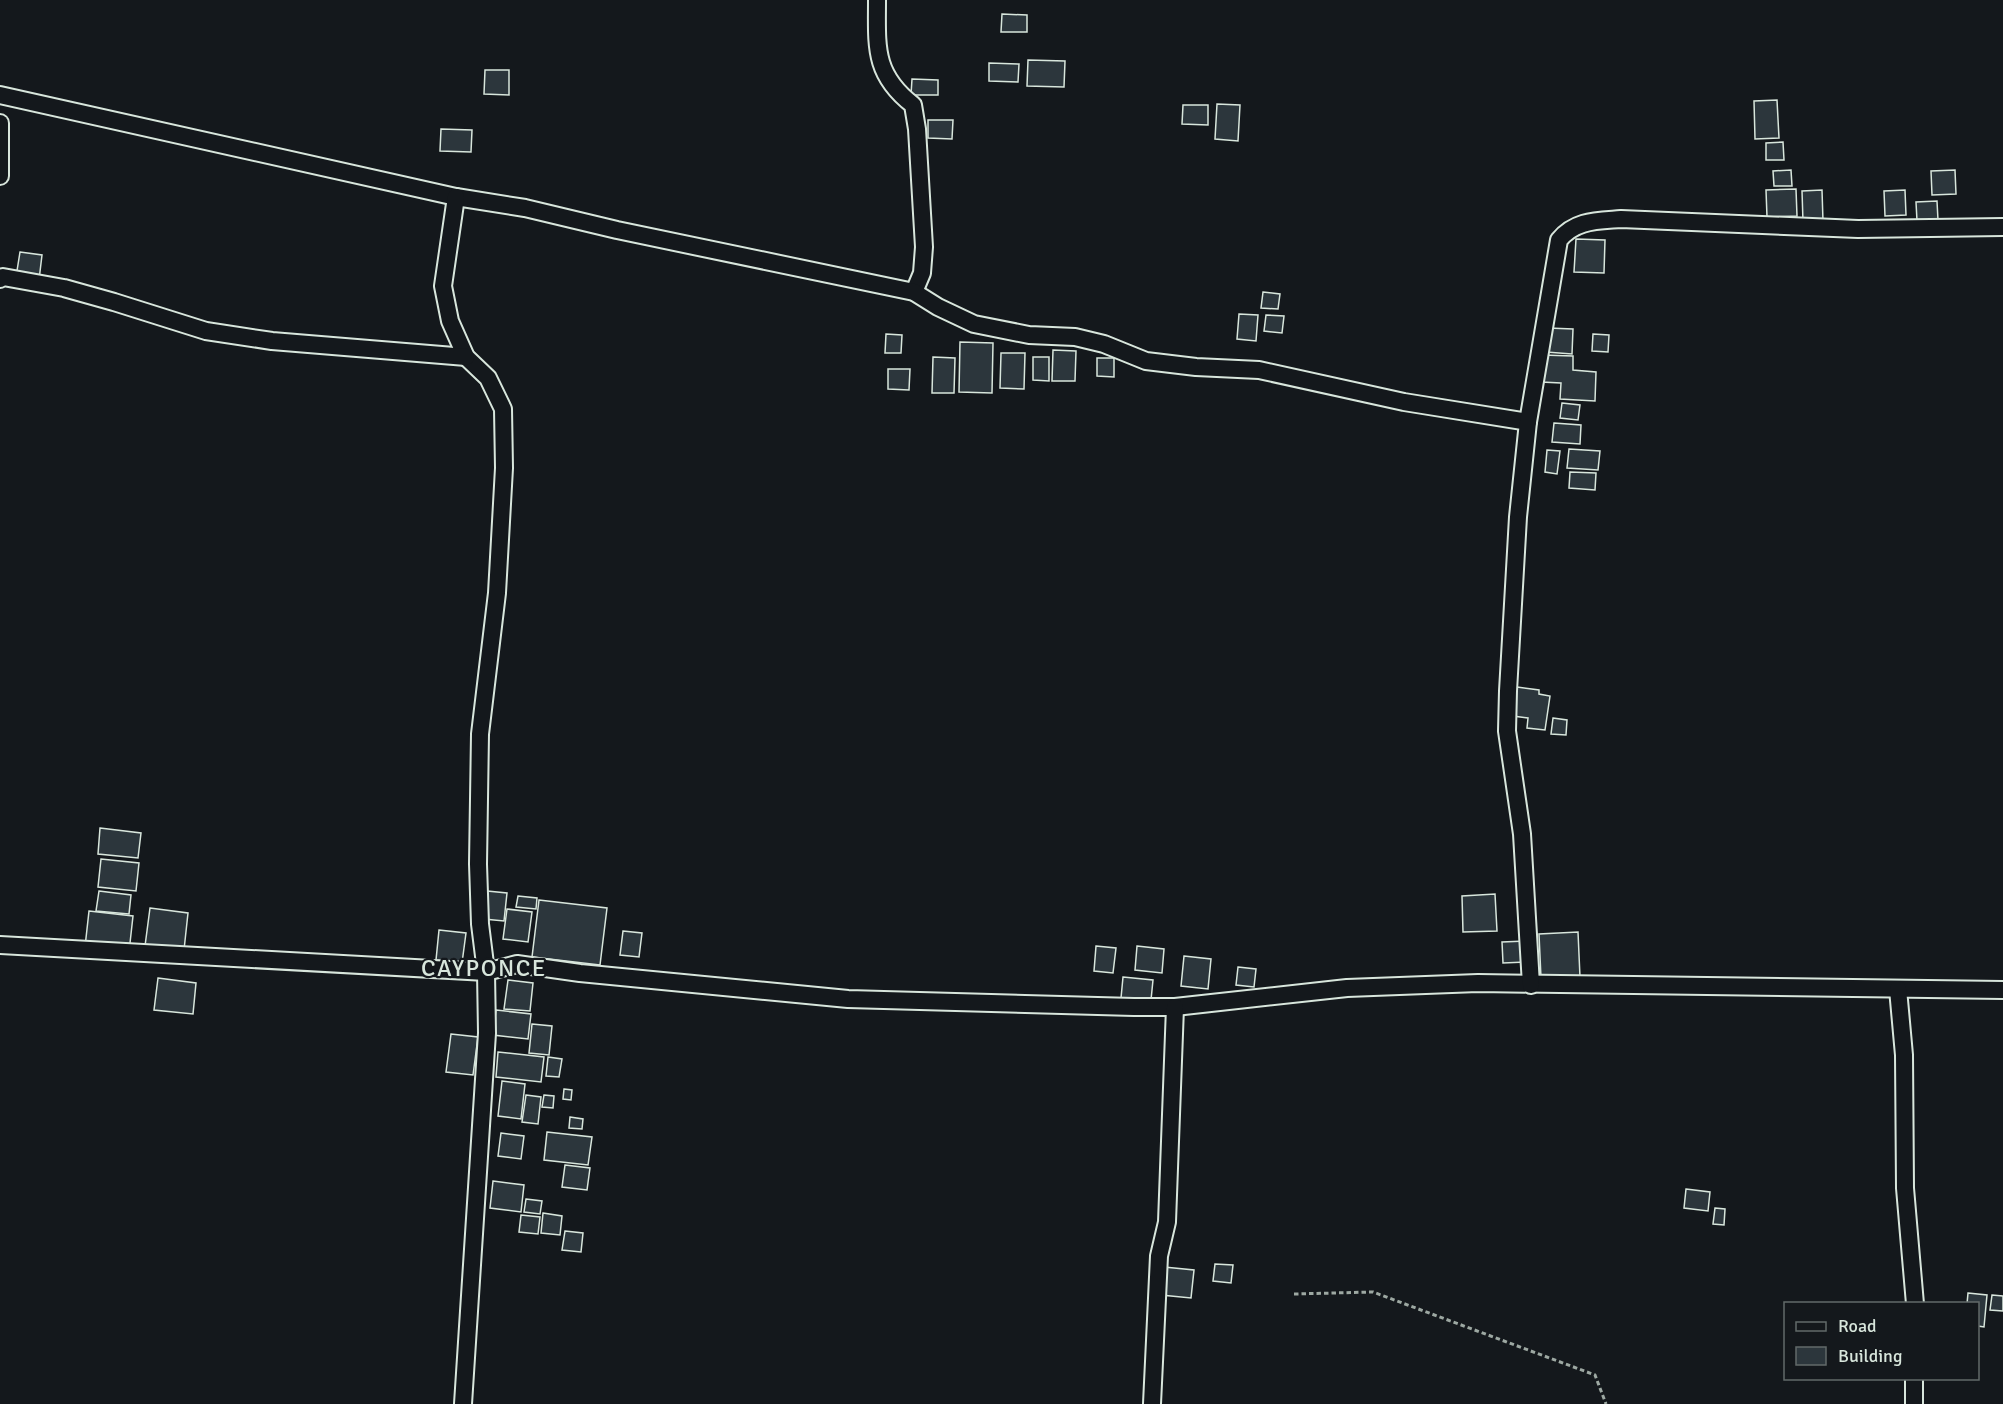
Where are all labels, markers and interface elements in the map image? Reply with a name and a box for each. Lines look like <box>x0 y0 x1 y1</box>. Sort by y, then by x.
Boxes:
district label: CAYPONCE <box>421 953 547 983</box>
legend <box>1784 1302 1979 1380</box>
text: Road <box>1838 1315 1877 1337</box>
text: Building <box>1838 1345 1902 1367</box>

